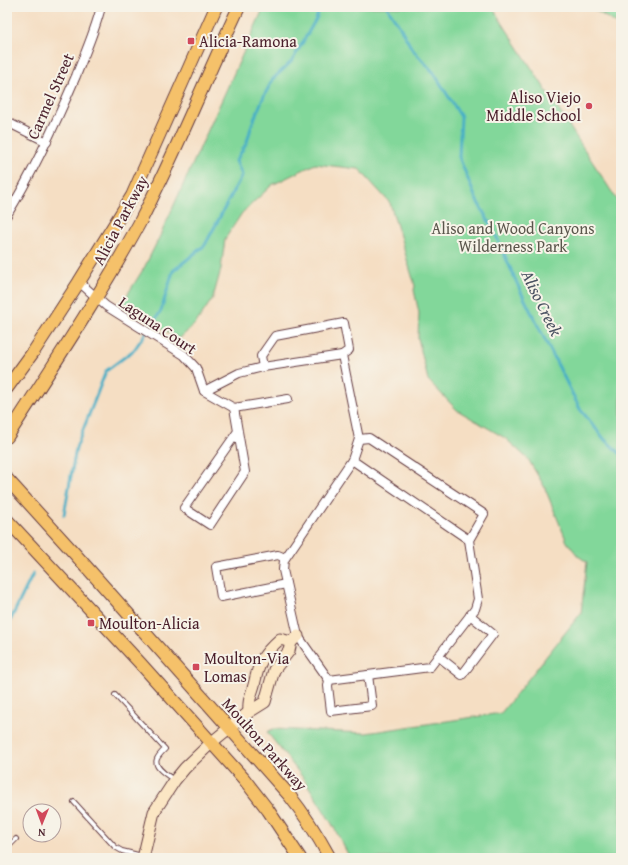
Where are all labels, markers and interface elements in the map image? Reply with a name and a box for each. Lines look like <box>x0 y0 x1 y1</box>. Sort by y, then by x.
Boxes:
place label: Alicia-Ramona <box>199 29 297 53</box>
marker: Alicia-Ramona <box>186 36 196 46</box>
street label: Carmel Street <box>20 49 80 143</box>
place label: Aliso Viejo Middle School <box>486 85 582 127</box>
marker: Aliso Viejo Middle School <box>584 101 594 111</box>
street label: Alicia Parkway <box>86 171 154 269</box>
park label: Aliso and Wood Canyons Wilderness Park <box>431 216 595 258</box>
water label: Aliso Creek <box>515 265 569 340</box>
street label: Laguna Court <box>114 290 202 360</box>
place label: Moulton-Alicia <box>99 611 200 635</box>
marker: Moulton-Alicia <box>86 618 96 628</box>
place label: Moulton-Via Lomas <box>204 646 290 688</box>
marker: Moulton-Via Lomas <box>191 662 201 672</box>
street label: Moulton Parkway <box>217 692 314 796</box>
north arrow <box>22 803 62 843</box>
text: N <box>37 825 46 841</box>

